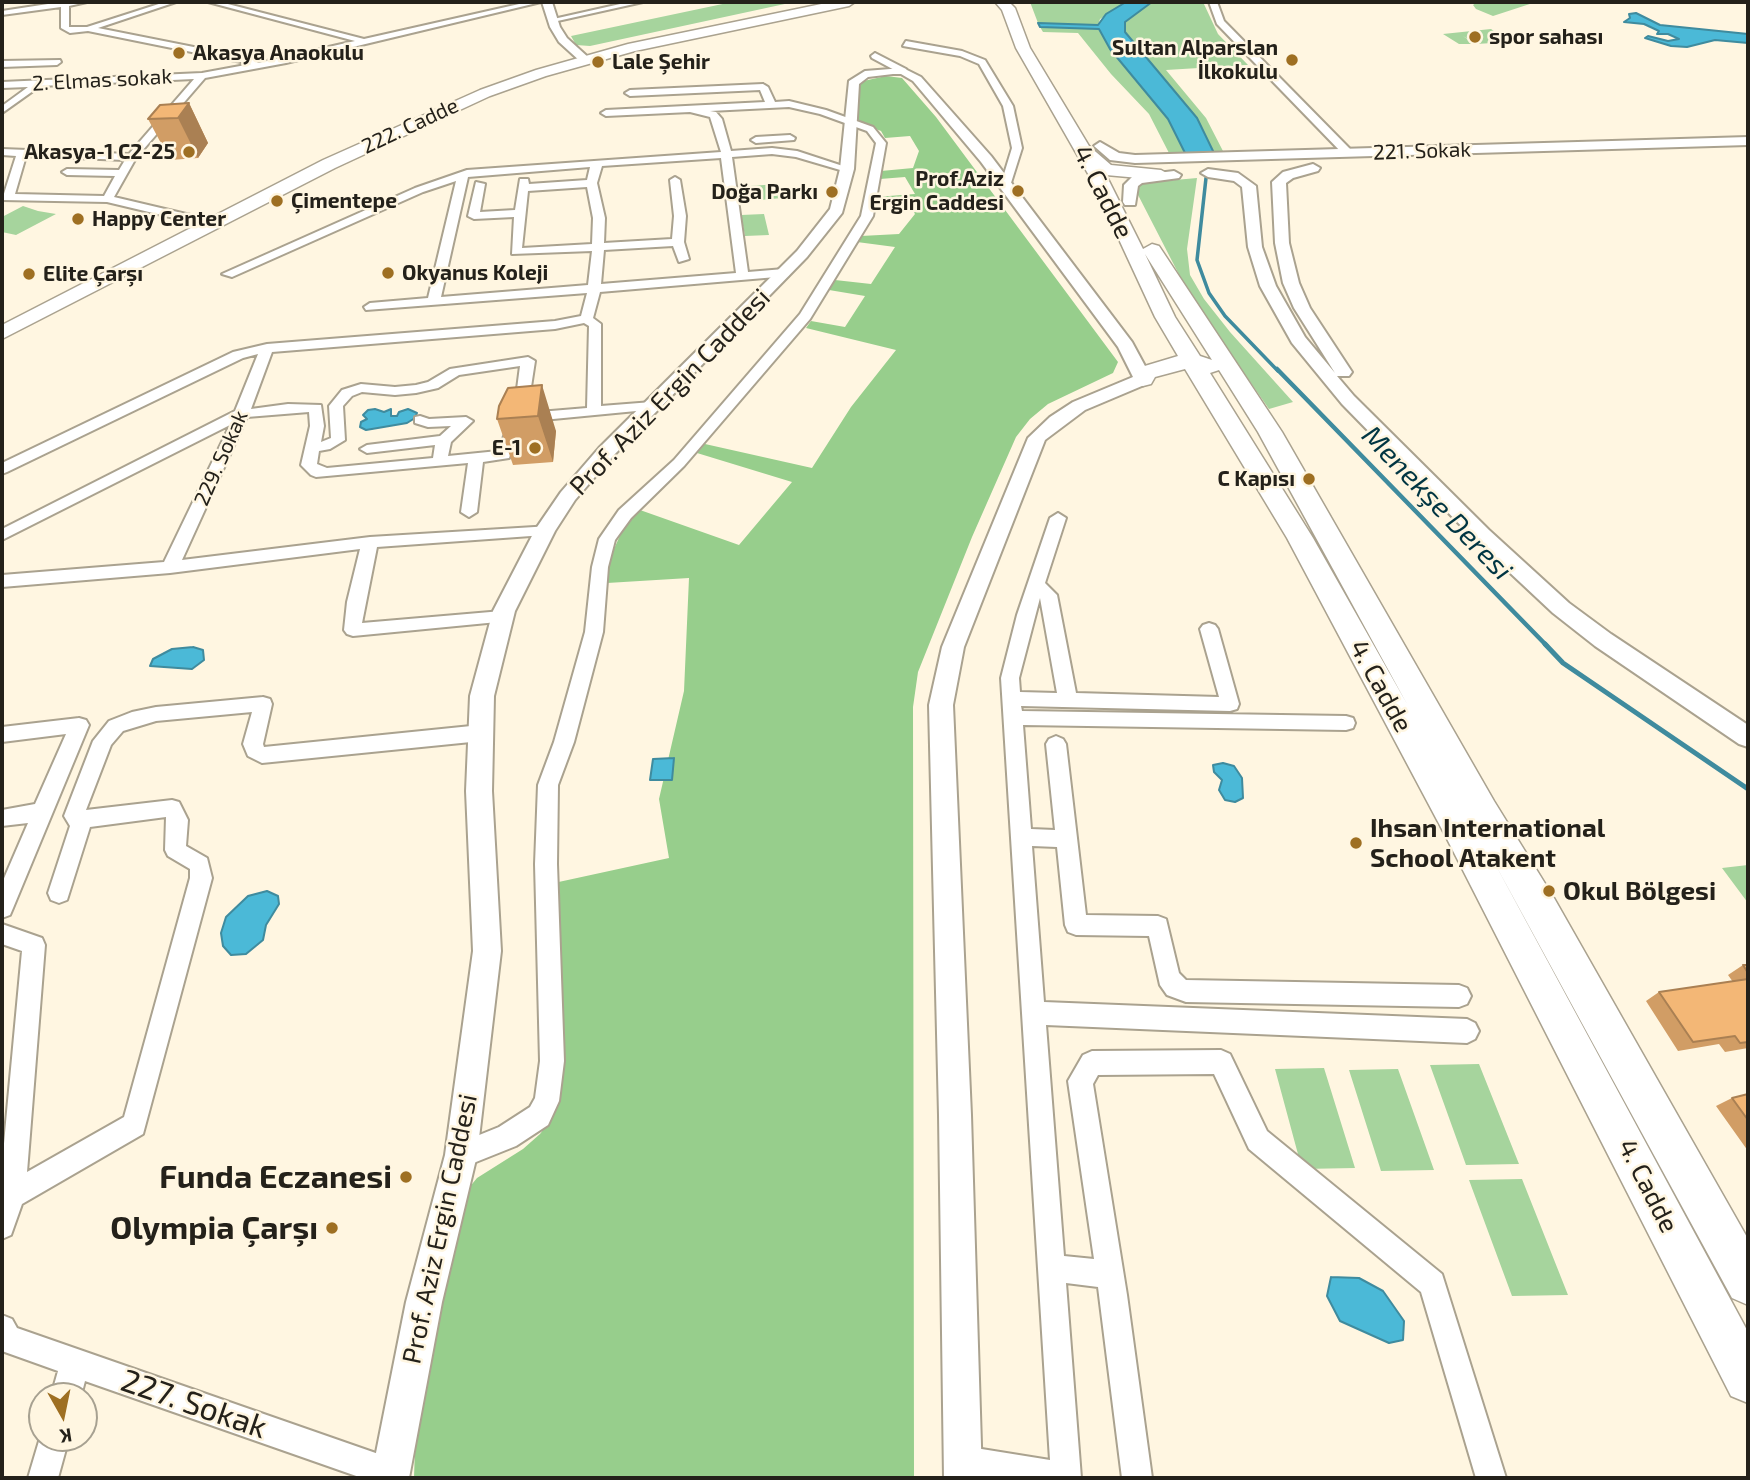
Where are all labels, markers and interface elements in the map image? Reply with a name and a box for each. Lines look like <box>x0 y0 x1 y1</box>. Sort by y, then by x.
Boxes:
place label: spor sahası <box>1489 24 1603 50</box>
marker: spor sahası <box>1467 29 1483 45</box>
place label: Sultan Alparslan İlkokulu <box>1112 35 1278 85</box>
place label: Akasya Anaokulu <box>193 40 364 66</box>
marker: Akasya Anaokulu <box>171 45 187 61</box>
place label: Lale Şehir <box>612 49 710 75</box>
marker: Sultan Alparslan İlkokulu <box>1284 52 1300 68</box>
marker: Lale Şehir <box>590 54 606 70</box>
street label: 2. Elmas sokak <box>31 64 173 96</box>
street label: 222. Cadde <box>358 93 462 159</box>
street label: 221. Sokak <box>1373 137 1471 165</box>
place label: Akasya-1 C2-25 <box>24 139 175 165</box>
street label: 4. Cadde <box>1066 140 1140 244</box>
marker: Akasya-1 C2-25 <box>181 144 197 160</box>
place label: Prof.Aziz Ergin Caddesi <box>870 166 1004 216</box>
place label: Doğa Parkı <box>711 179 818 205</box>
marker: Prof.Aziz Ergin Caddesi <box>1010 183 1026 199</box>
marker: Doğa Parkı <box>824 184 840 200</box>
place label: Çimentepe <box>291 188 397 214</box>
marker: Çimentepe <box>269 193 285 209</box>
place label: Happy Center <box>92 206 226 232</box>
marker: Happy Center <box>70 211 86 227</box>
place label: Okyanus Koleji <box>402 260 548 286</box>
place label: Elite Çarşı <box>43 261 143 287</box>
marker: Okyanus Koleji <box>380 265 396 281</box>
marker: Elite Çarşı <box>21 266 37 282</box>
street label: Prof. Aziz Ergin Caddesi <box>563 282 777 502</box>
street label: 229. Sokak <box>189 406 253 510</box>
water label: Menekşe Deresi <box>1355 419 1519 587</box>
place label: E-1 <box>492 435 521 461</box>
marker: E-1 <box>527 440 543 456</box>
place label: C Kapısı <box>1217 466 1295 492</box>
marker: C Kapısı <box>1301 471 1317 487</box>
street label: 4. Cadde <box>1343 634 1419 738</box>
place label: Ihsan International School Atakent <box>1370 812 1605 874</box>
marker: Ihsan International School Atakent <box>1348 835 1364 851</box>
place label: Okul Bölgesi <box>1563 875 1716 907</box>
marker: Okul Bölgesi <box>1541 883 1557 899</box>
street label: Prof. Aziz Ergin Caddesi <box>396 1091 484 1367</box>
street label: 4. Cadde <box>1611 1134 1685 1238</box>
place label: Funda Eczanesi <box>159 1158 392 1196</box>
marker: Funda Eczanesi <box>398 1169 414 1185</box>
place label: Olympia Çarşı <box>110 1209 318 1247</box>
marker: Olympia Çarşı <box>324 1220 340 1236</box>
street label: 227. Sokak <box>116 1361 272 1447</box>
north arrow <box>28 1382 98 1452</box>
text: K <box>58 1424 74 1449</box>

